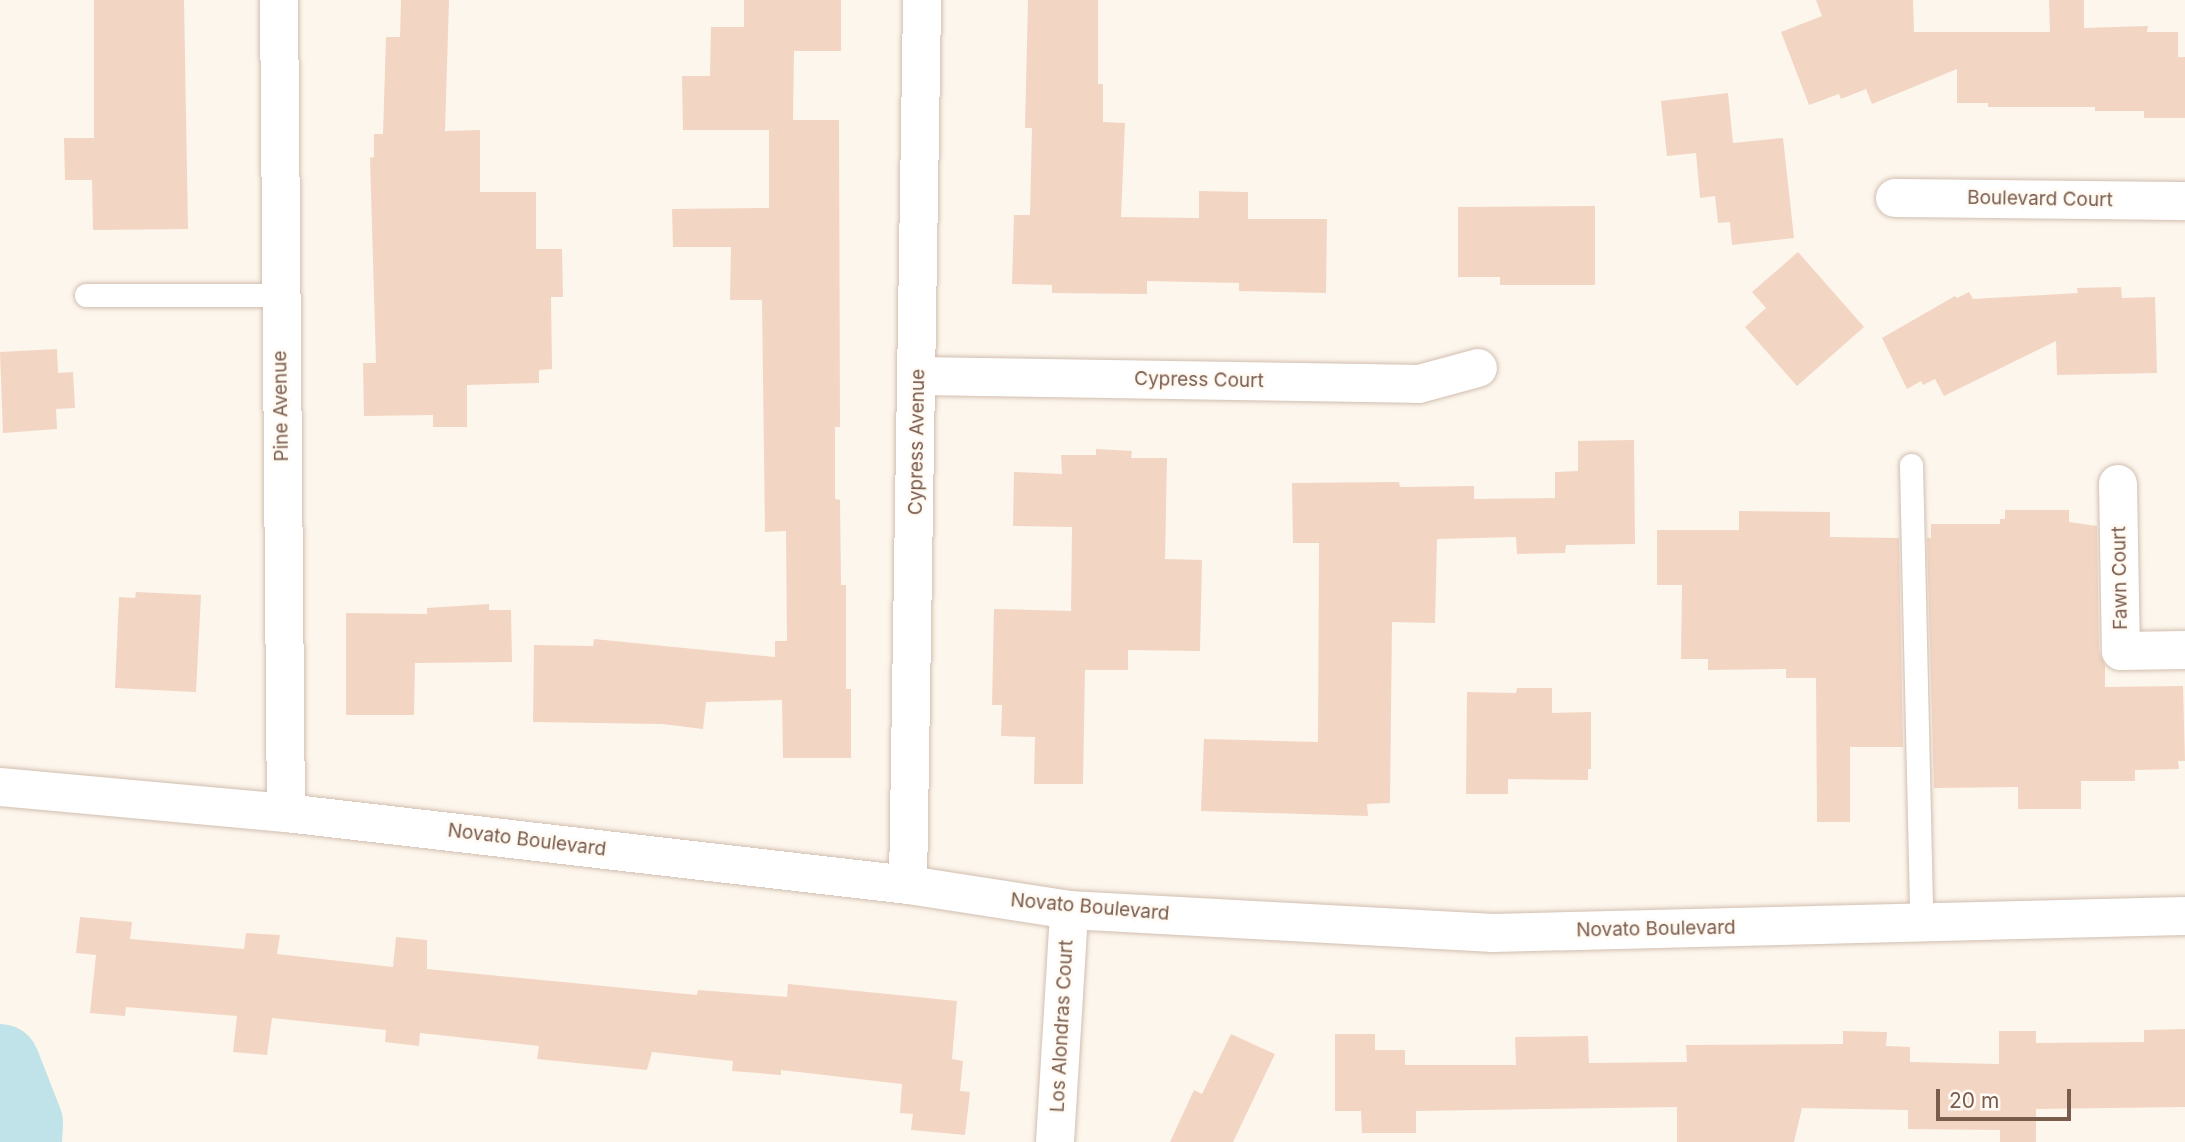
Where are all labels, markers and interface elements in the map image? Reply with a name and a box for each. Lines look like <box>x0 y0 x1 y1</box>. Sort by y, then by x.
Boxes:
street label: Boulevard Court <box>1967 186 2113 212</box>
street label: Pine Avenue <box>269 350 293 462</box>
street label: Cypress Court <box>1134 367 1264 393</box>
street label: Cypress Avenue <box>904 369 930 515</box>
street label: Fawn Court <box>2108 526 2132 630</box>
street label: Novato Boulevard <box>446 819 608 861</box>
street label: Novato Boulevard <box>1010 889 1170 925</box>
street label: Novato Boulevard <box>1576 916 1736 942</box>
street label: Los Alondras Court <box>1046 939 1078 1113</box>
scale bar <box>1940 1076 2075 1120</box>
text: 20 m <box>1949 1088 1999 1113</box>

